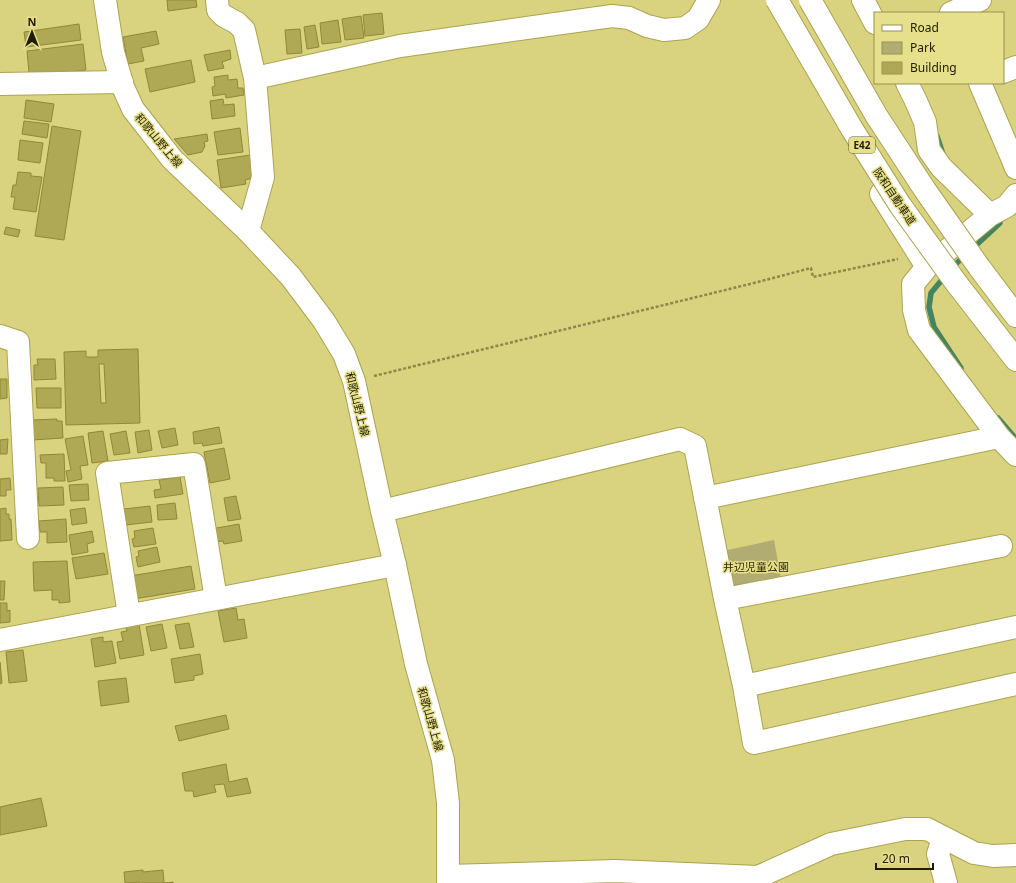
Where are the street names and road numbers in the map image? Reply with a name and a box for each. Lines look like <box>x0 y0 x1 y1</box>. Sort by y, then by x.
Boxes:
street label: 和歌山野上線 <box>132 110 186 170</box>
road number: E42 <box>849 137 875 153</box>
street label: 阪和自動車道 <box>870 164 920 228</box>
street label: 和歌山野上線 <box>343 370 373 438</box>
street label: 和歌山野上線 <box>415 685 447 753</box>

